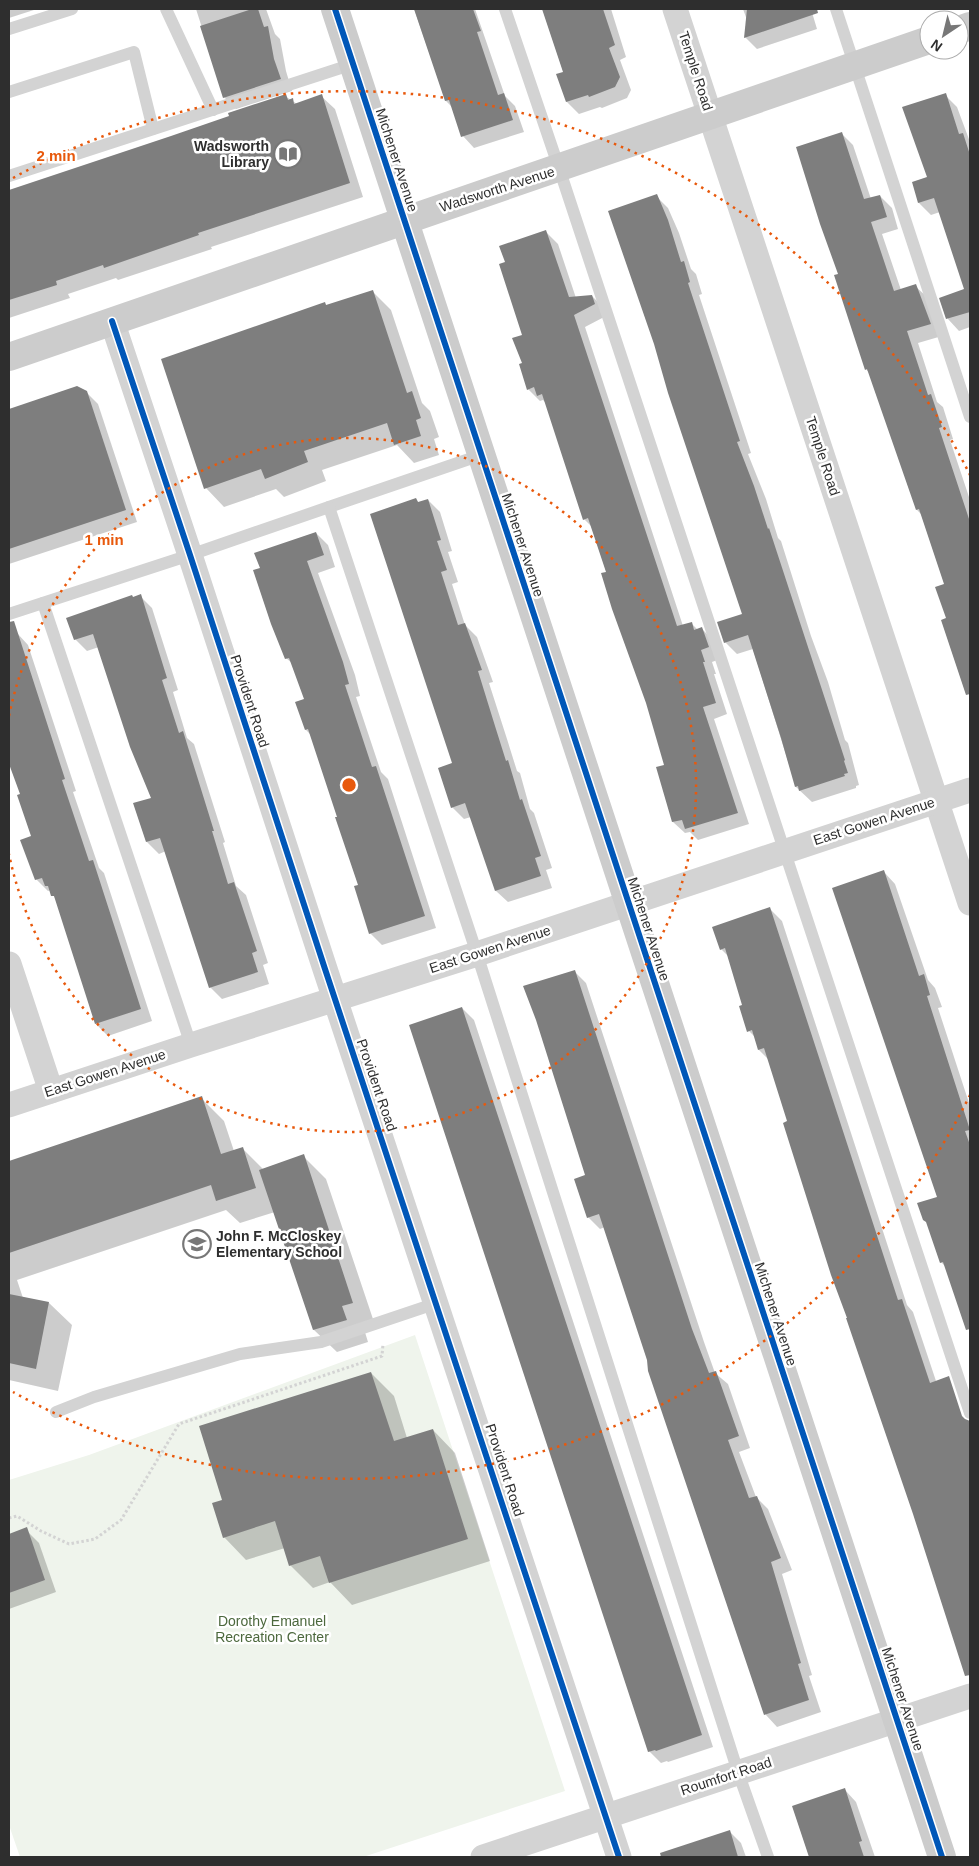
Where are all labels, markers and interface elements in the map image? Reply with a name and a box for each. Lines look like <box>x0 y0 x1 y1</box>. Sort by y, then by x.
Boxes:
north arrow <box>919 10 969 60</box>
street label: Temple Road <box>676 29 716 113</box>
text: N <box>928 36 945 55</box>
street label: Michener Avenue <box>373 106 421 214</box>
place label: Wadsworth Library <box>194 138 269 170</box>
library icon: Wadsworth Library <box>273 139 303 169</box>
text: 2 min <box>36 147 76 164</box>
street label: Wadsworth Avenue <box>438 163 557 215</box>
street label: Temple Road <box>803 414 843 498</box>
street label: Michener Avenue <box>499 491 547 599</box>
text: 1 min <box>84 531 124 548</box>
street label: Provident Road <box>227 653 273 749</box>
centre of rings <box>340 776 358 794</box>
street label: East Gowen Avenue <box>811 794 937 848</box>
street label: Michener Avenue <box>625 875 673 983</box>
street label: East Gowen Avenue <box>427 922 553 976</box>
street label: Provident Road <box>354 1037 400 1133</box>
street label: East Gowen Avenue <box>42 1046 168 1100</box>
place label: John F. McCloskey Elementary School <box>216 1228 342 1260</box>
school or university icon: John F. McCloskey Elementary School <box>182 1229 212 1259</box>
street label: Michener Avenue <box>752 1260 800 1368</box>
street label: Provident Road <box>482 1422 528 1518</box>
park label: Dorothy Emanuel Recreation Center <box>215 1613 329 1645</box>
street label: Michener Avenue <box>879 1645 927 1753</box>
street label: Roumfort Road <box>678 1754 774 1798</box>

